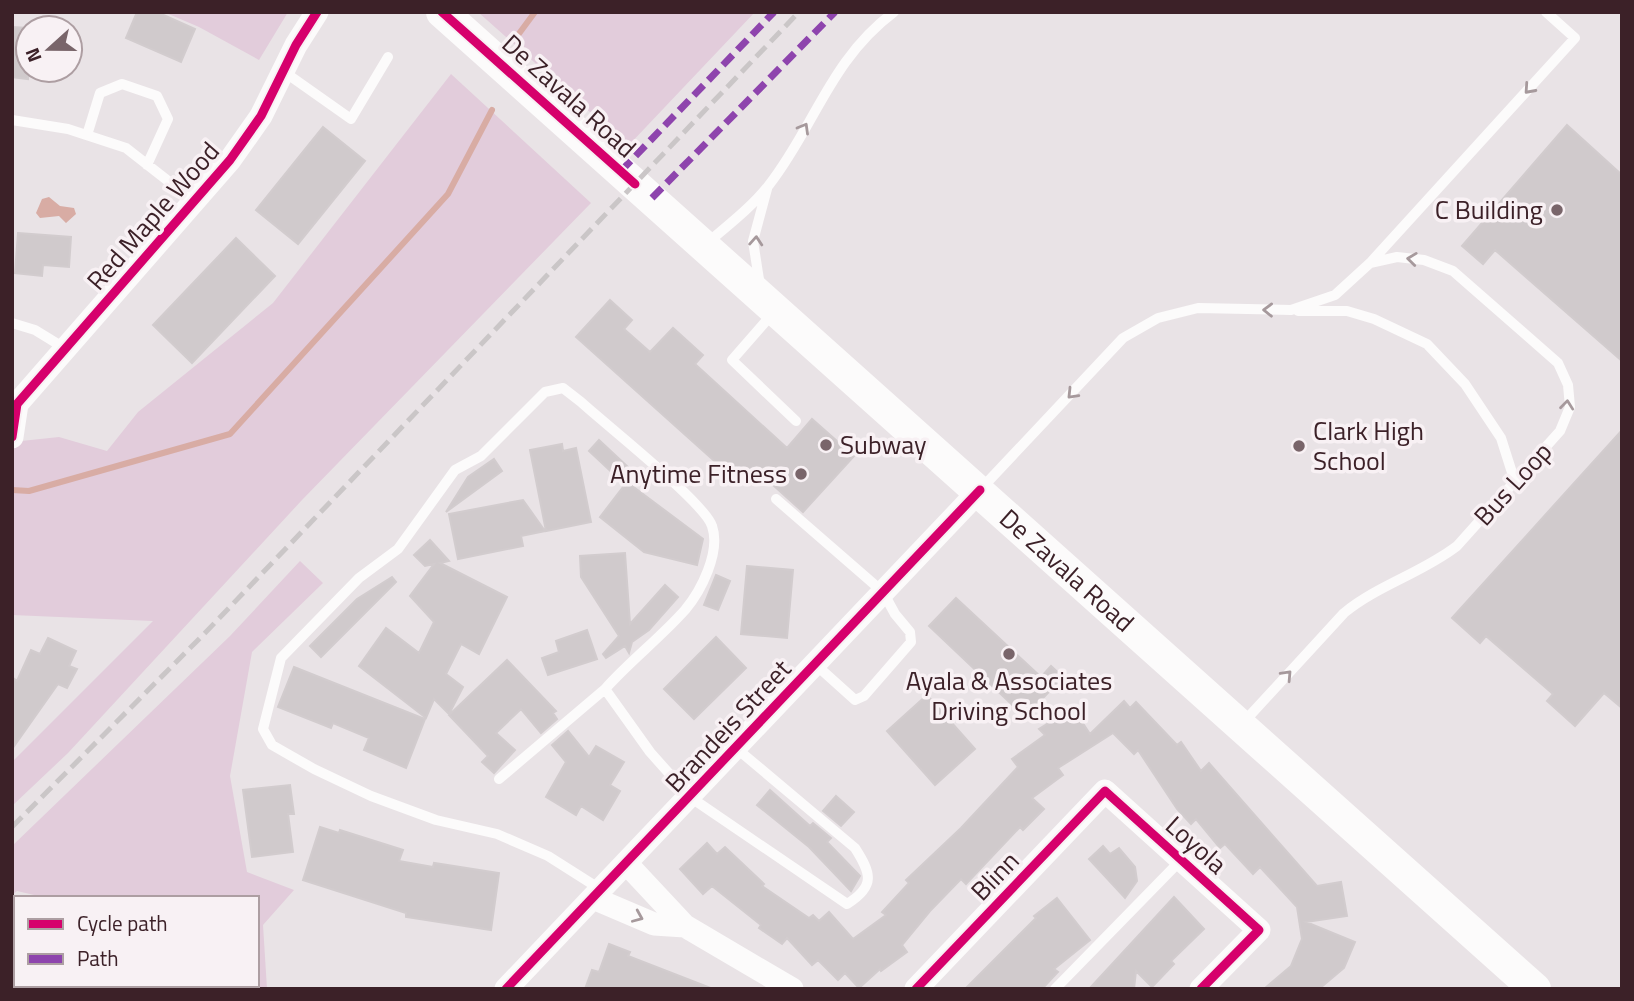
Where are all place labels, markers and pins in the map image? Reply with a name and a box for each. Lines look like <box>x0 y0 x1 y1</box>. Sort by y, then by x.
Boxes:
place label: C Building <box>1435 190 1543 229</box>
marker: C Building <box>1549 202 1565 218</box>
place label: Clark High School <box>1313 411 1424 480</box>
place label: Subway <box>840 425 927 464</box>
marker: Subway <box>818 437 834 453</box>
marker: Clark High School <box>1291 438 1307 454</box>
place label: Anytime Fitness <box>610 454 787 493</box>
marker: Anytime Fitness <box>793 466 809 482</box>
marker: Ayala & Associates Driving School <box>1001 646 1017 662</box>
place label: Ayala & Associates Driving School <box>906 661 1112 730</box>

